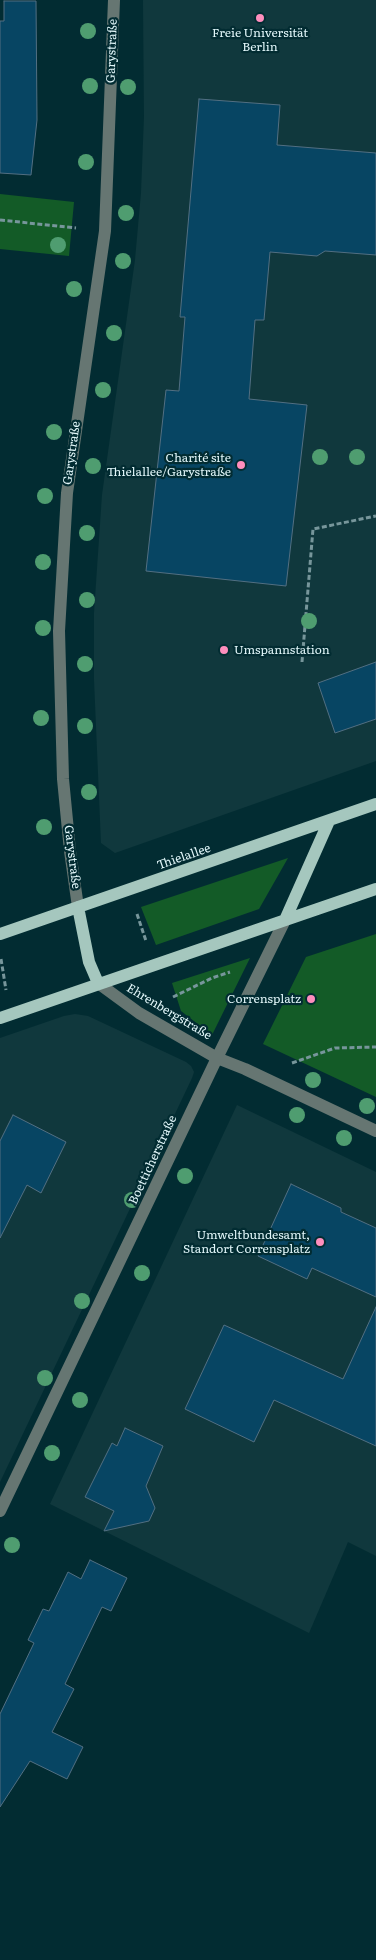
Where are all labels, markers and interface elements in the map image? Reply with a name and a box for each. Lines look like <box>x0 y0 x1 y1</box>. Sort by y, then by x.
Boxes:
marker: Freie Universität Berlin <box>254 12 266 24</box>
street label: Garystraße <box>104 19 120 83</box>
place label: Freie Universität Berlin <box>212 26 308 54</box>
street label: Garystraße <box>60 420 84 486</box>
place label: Charité site Thielallee/Garystraße <box>107 451 231 479</box>
marker: Charité site Thielallee/Garystraße <box>235 459 247 471</box>
place label: Umspannstation <box>234 643 330 657</box>
marker: Umspannstation <box>218 644 230 656</box>
street label: Garystraße <box>61 824 83 890</box>
street label: Thielallee <box>155 841 213 873</box>
street label: Ehrenbergstraße <box>124 981 214 1043</box>
place label: Corrensplatz <box>227 992 301 1006</box>
marker: Corrensplatz <box>305 993 317 1005</box>
street label: Boetticherstraße <box>126 1113 180 1207</box>
place label: Umweltbundesamt, Standort Corrensplatz <box>183 1228 310 1256</box>
marker: Umweltbundesamt, Standort Corrensplatz <box>314 1236 326 1248</box>

